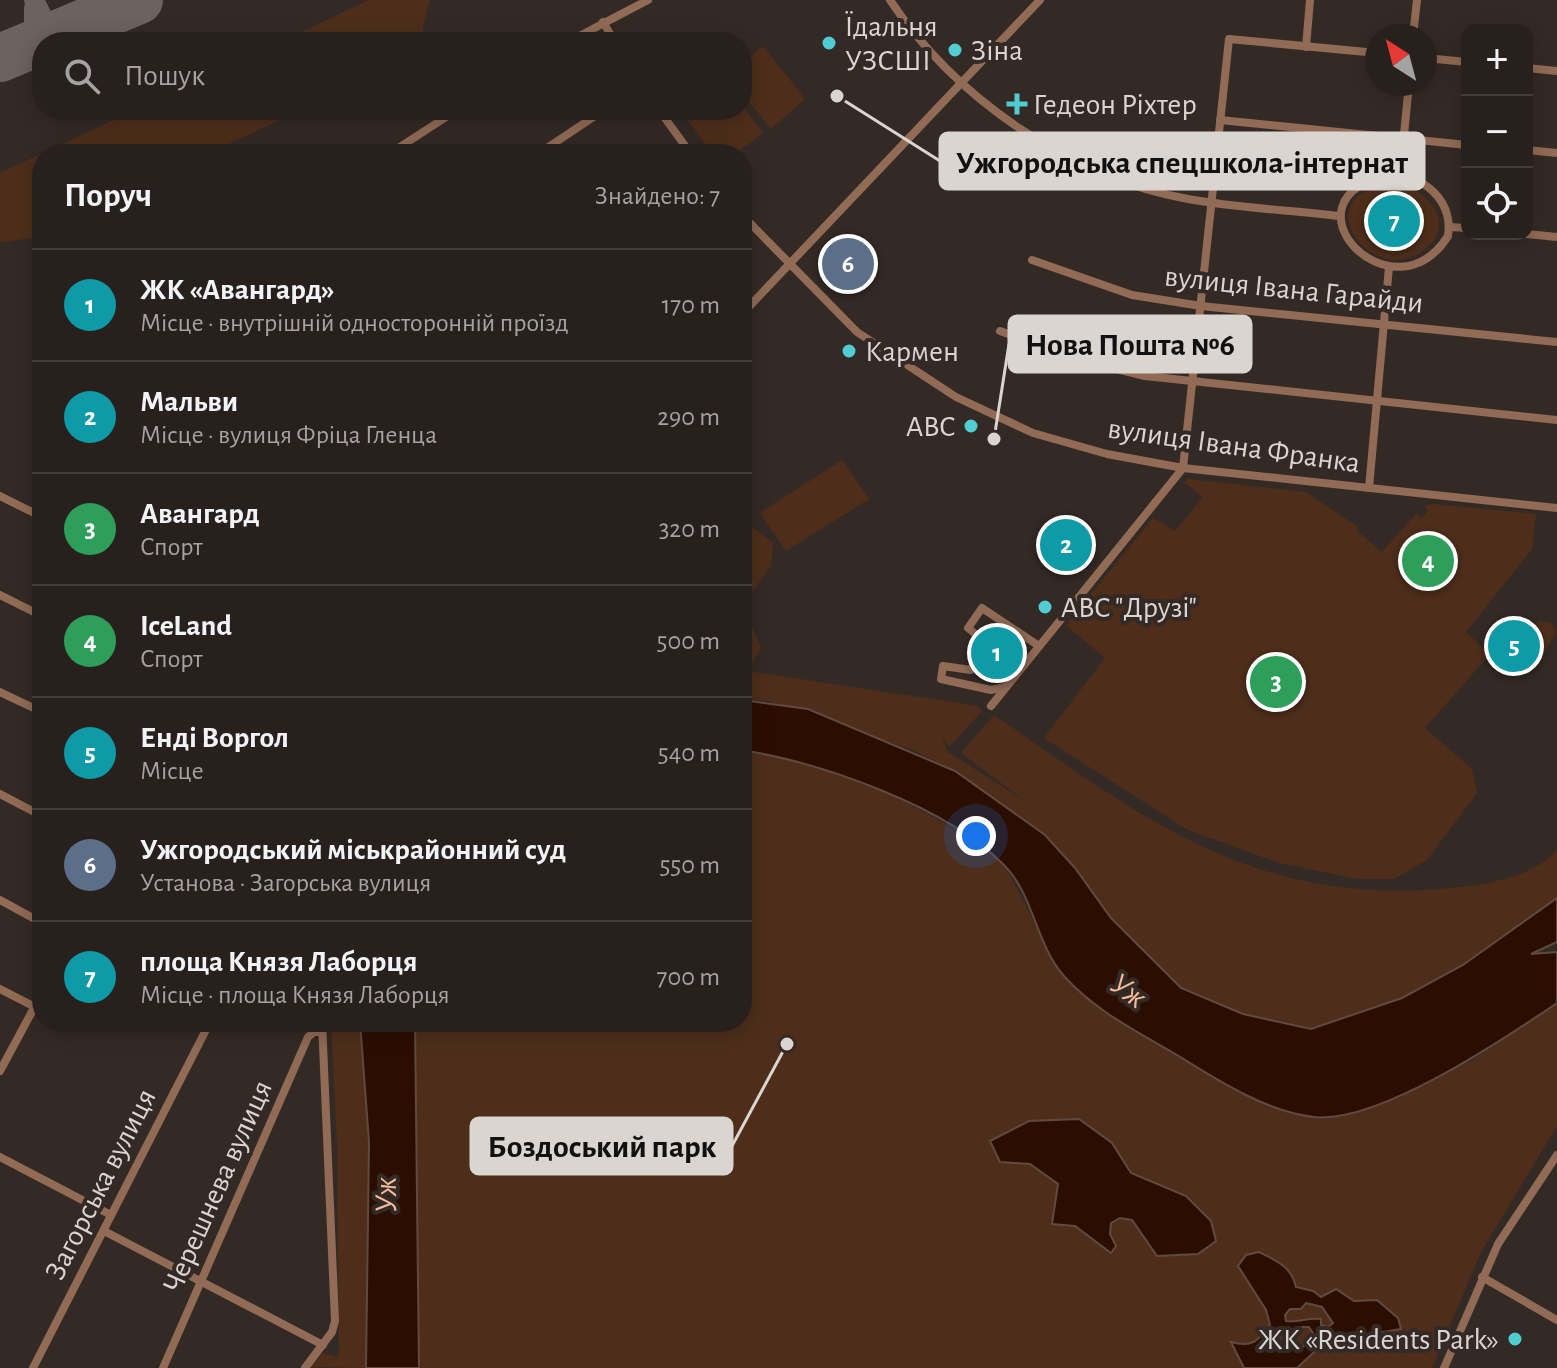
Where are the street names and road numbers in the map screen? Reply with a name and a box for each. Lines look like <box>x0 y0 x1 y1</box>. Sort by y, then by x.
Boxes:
street label: вулиця Івана Гарайди <box>1163 261 1425 319</box>
street label: вулиця Івана Франка <box>1106 413 1362 479</box>
street label: Черешнева вулиця <box>158 1076 278 1297</box>
street label: Загорська вулиця <box>40 1084 162 1285</box>

